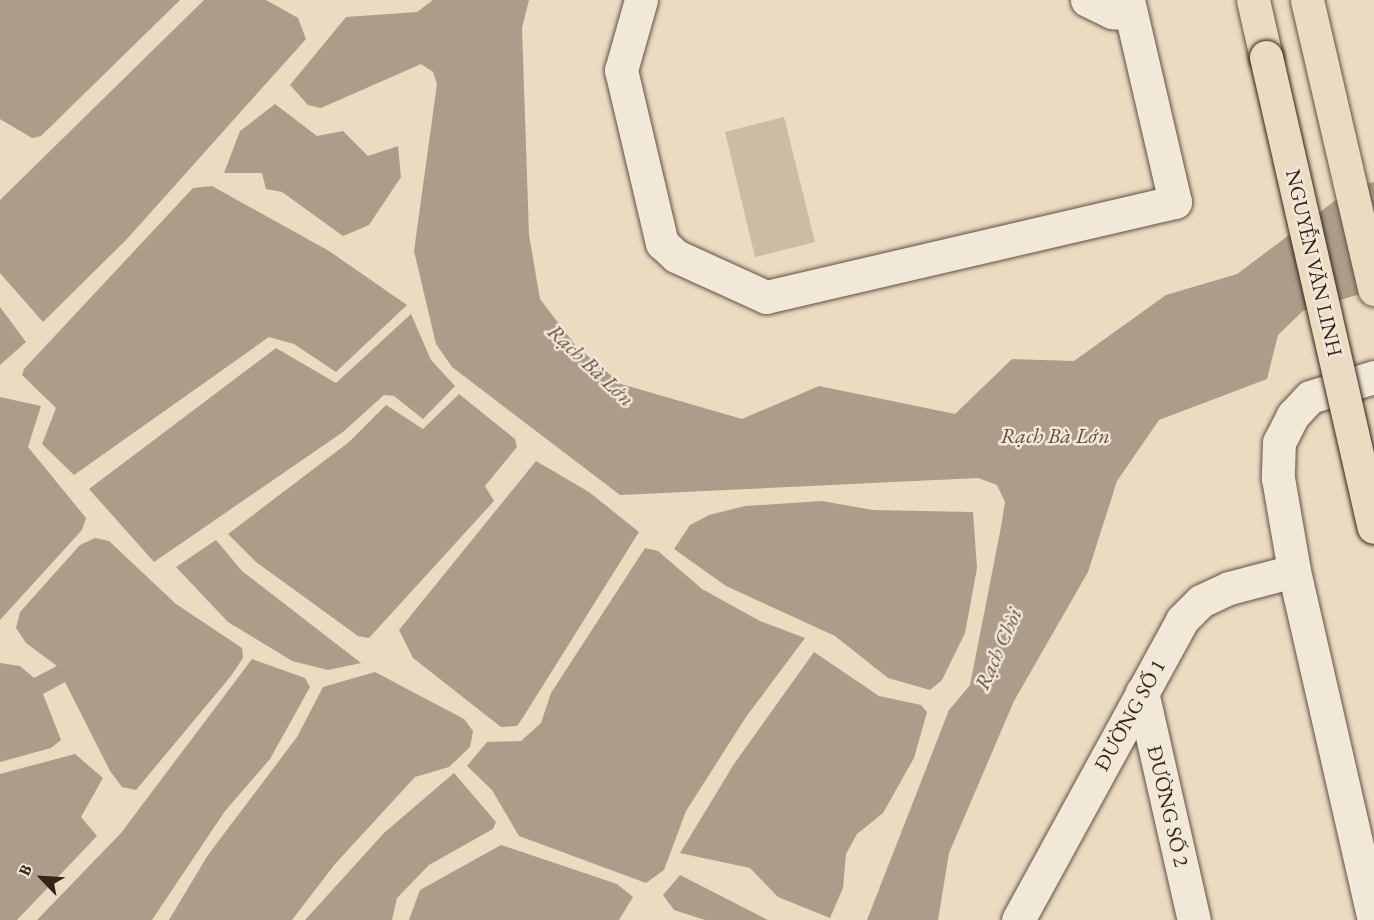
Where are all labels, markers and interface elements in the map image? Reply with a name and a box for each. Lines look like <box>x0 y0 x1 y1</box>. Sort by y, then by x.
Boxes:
street label: NGUYỄN VĂN LINH <box>1280 167 1348 359</box>
water label: Rạch Bà Lớn <box>542 318 640 412</box>
water label: Rạch Bà Lớn <box>1000 423 1110 449</box>
water label: Rạch Chòi <box>968 604 1028 694</box>
street label: ĐƯỜNG SỐ 1 <box>1089 655 1171 775</box>
street label: ĐƯỜNG SỐ 2 <box>1142 743 1194 869</box>
north arrow <box>12 848 72 908</box>
text: B <box>14 861 37 879</box>

